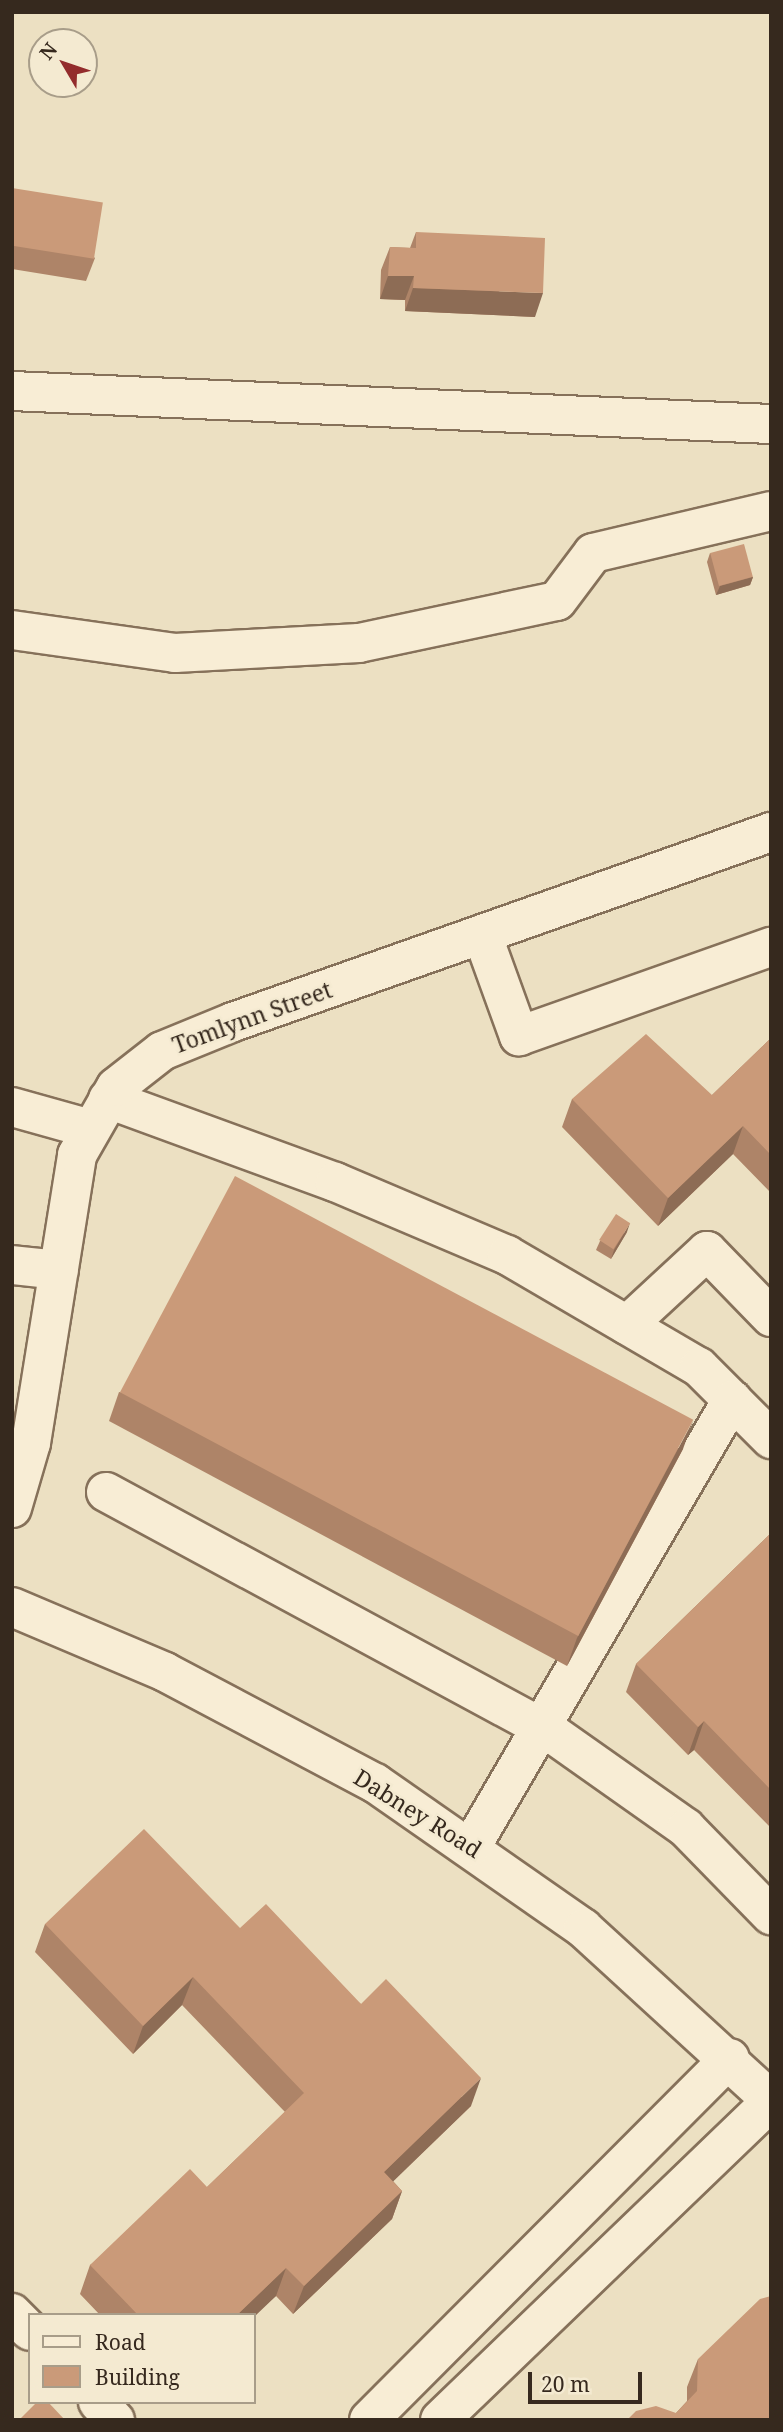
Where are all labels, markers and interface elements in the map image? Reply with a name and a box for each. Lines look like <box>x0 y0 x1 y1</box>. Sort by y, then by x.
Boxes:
north arrow <box>28 28 98 98</box>
text: N <box>33 37 63 65</box>
street label: Tomlynn Street <box>168 975 336 1059</box>
street label: Dabney Road <box>349 1763 487 1863</box>
legend <box>28 2313 256 2404</box>
text: Road <box>95 2328 146 2356</box>
scale bar <box>531 2358 645 2402</box>
text: Building <box>95 2363 180 2391</box>
text: 20 m <box>541 2370 590 2398</box>

